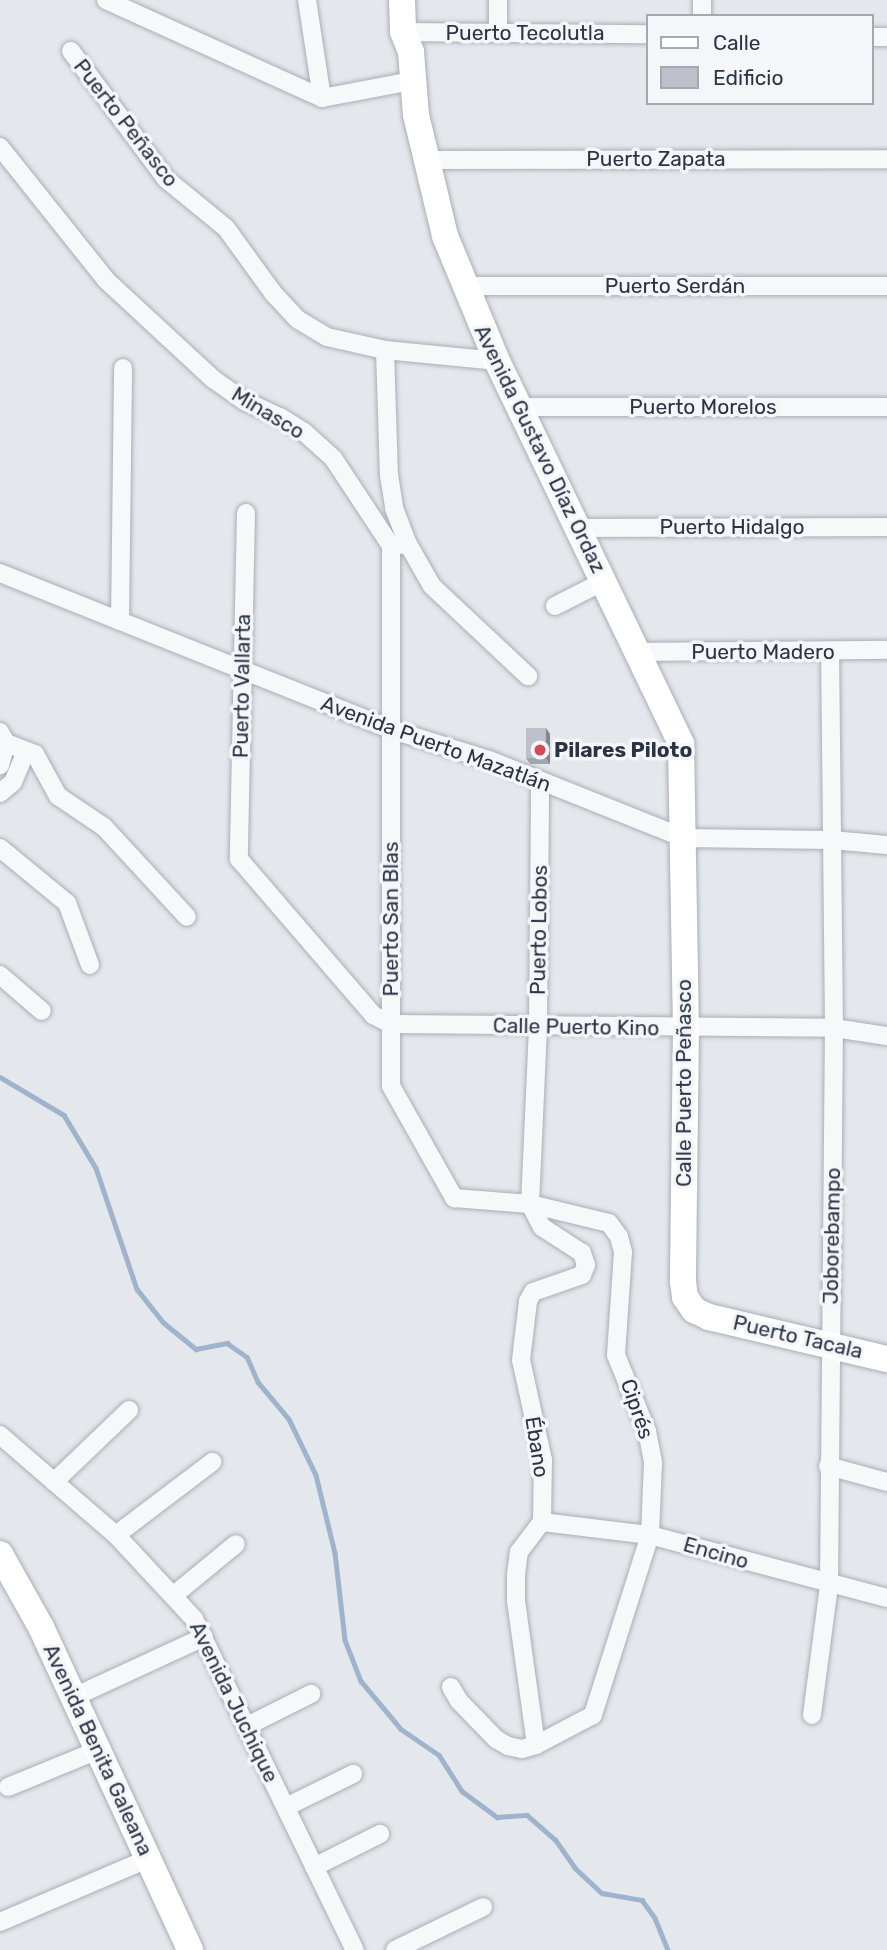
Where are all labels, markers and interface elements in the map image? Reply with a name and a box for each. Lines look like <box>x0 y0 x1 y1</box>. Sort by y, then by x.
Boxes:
legend <box>646 14 873 105</box>
street label: Puerto Tecolutla <box>445 20 605 46</box>
text: Calle <box>713 30 761 55</box>
street label: Puerto Peñasco <box>68 54 184 192</box>
text: Edificio <box>713 65 783 90</box>
street label: Puerto Zapata <box>586 146 726 172</box>
street label: Puerto Serdán <box>605 273 745 299</box>
street label: Avenida Gustavo Díaz Ordaz <box>469 321 611 577</box>
street label: Minasco <box>227 381 309 445</box>
street label: Puerto Morelos <box>629 394 777 420</box>
street label: Puerto Hidalgo <box>659 514 805 540</box>
street label: Puerto Vallarta <box>228 613 256 759</box>
street label: Puerto Madero <box>691 639 835 665</box>
street label: Avenida Puerto Mazatlán <box>318 691 554 797</box>
place label: Pilares Piloto <box>554 737 692 763</box>
marker: Pilares Piloto <box>532 742 548 758</box>
street label: Puerto San Blas <box>378 841 404 997</box>
street label: Puerto Lobos <box>525 865 553 995</box>
street label: Calle Puerto Peñasco <box>671 979 697 1187</box>
street label: Calle Puerto Kino <box>493 1013 659 1041</box>
street label: Joborebampo <box>818 1167 846 1305</box>
street label: Puerto Tacala <box>730 1310 866 1364</box>
street label: Ciprés <box>615 1376 659 1442</box>
street label: Ébano <box>520 1415 554 1479</box>
street label: Encino <box>680 1532 752 1574</box>
street label: Avenida Juchique <box>184 1618 284 1786</box>
street label: Avenida Benita Galeana <box>38 1640 158 1860</box>

